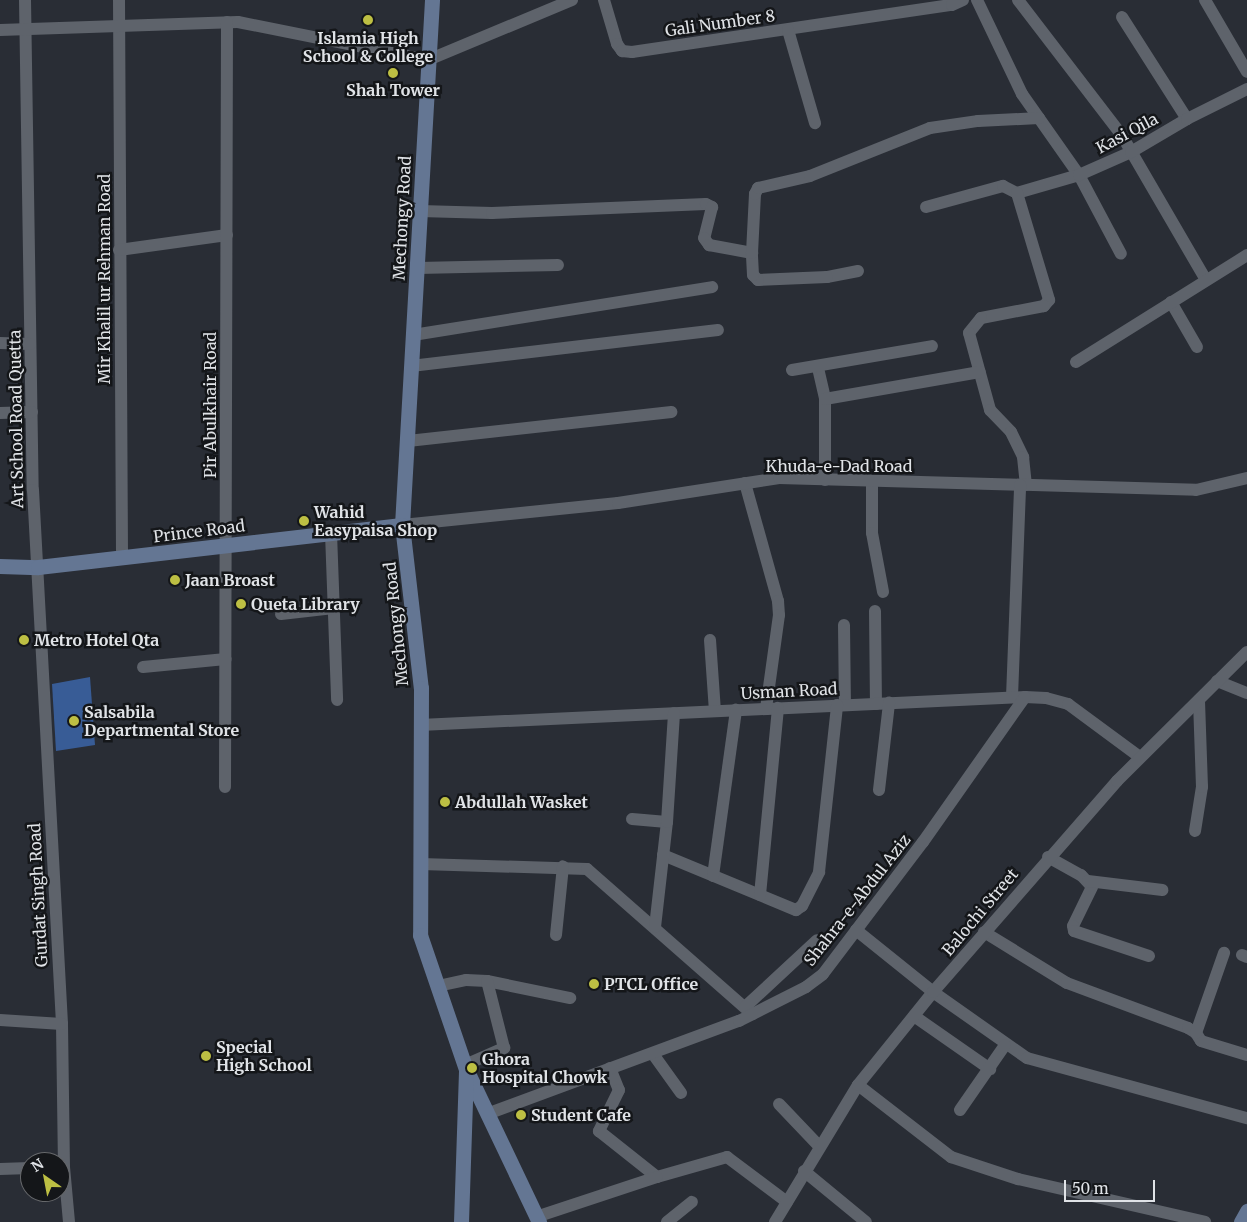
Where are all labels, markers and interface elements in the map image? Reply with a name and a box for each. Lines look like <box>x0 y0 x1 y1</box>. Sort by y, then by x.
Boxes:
street label: Gali Number 8 <box>664 6 776 40</box>
marker: Islamia High School & College <box>362 14 374 26</box>
place label: Islamia High School & College <box>303 28 433 66</box>
marker: Shah Tower <box>387 67 399 79</box>
place label: Shah Tower <box>346 80 440 100</box>
street label: Kasi Qila <box>1093 109 1161 157</box>
street label: Mechongy Road <box>389 155 415 281</box>
street label: Mir Khalil ur Rehman Road <box>94 174 114 384</box>
street label: Art School Road Quetta <box>5 330 27 508</box>
street label: Pir Abulkhair Road <box>200 332 220 478</box>
street label: Khuda-e-Dad Road <box>766 456 912 476</box>
place label: Wahid Easypaisa Shop <box>314 502 437 540</box>
marker: Wahid Easypaisa Shop <box>298 515 310 527</box>
street label: Prince Road <box>152 516 246 546</box>
street label: Mechongy Road <box>380 561 412 687</box>
place label: Jaan Broast <box>185 570 275 590</box>
marker: Jaan Broast <box>169 574 181 586</box>
place label: Queta Library <box>251 594 360 614</box>
marker: Queta Library <box>235 598 247 610</box>
place label: Metro Hotel Qta <box>34 630 159 650</box>
marker: Metro Hotel Qta <box>18 634 30 646</box>
street label: Usman Road <box>740 679 838 703</box>
place label: Salsabila Departmental Store <box>84 702 239 740</box>
marker: Salsabila Departmental Store <box>68 715 80 727</box>
place label: Abdullah Wasket <box>455 792 588 812</box>
marker: Abdullah Wasket <box>439 796 451 808</box>
street label: Gurdat Singh Road <box>25 823 51 967</box>
street label: Shahra-e-Abdul Aziz <box>800 830 914 970</box>
street label: Balochi Street <box>938 865 1022 959</box>
place label: PTCL Office <box>604 974 698 994</box>
marker: PTCL Office <box>588 978 600 990</box>
place label: Special High School <box>216 1037 312 1075</box>
place label: Ghora Hospital Chowk <box>482 1049 607 1087</box>
marker: Special High School <box>200 1050 212 1062</box>
marker: Ghora Hospital Chowk <box>466 1062 478 1074</box>
place label: Student Cafe <box>531 1105 631 1125</box>
marker: Student Cafe <box>515 1109 527 1121</box>
north arrow <box>20 1152 70 1202</box>
text: N <box>28 1155 47 1176</box>
scale bar <box>1067 1170 1158 1202</box>
text: 50 m <box>1072 1179 1109 1198</box>

